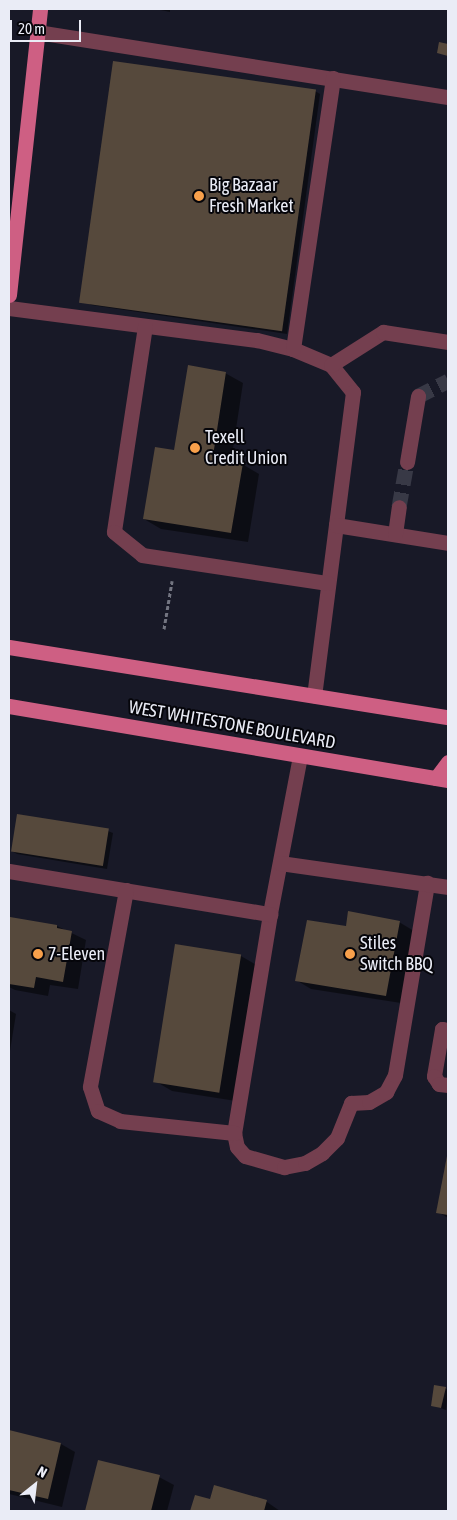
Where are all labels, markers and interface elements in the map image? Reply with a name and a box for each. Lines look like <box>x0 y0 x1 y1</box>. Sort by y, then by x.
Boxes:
scale bar <box>12 10 84 42</box>
text: 20 m <box>18 20 45 37</box>
place label: Big Bazaar Fresh Market <box>209 175 294 218</box>
marker: Big Bazaar Fresh Market <box>193 190 205 202</box>
place label: Texell Credit Union <box>205 427 287 469</box>
marker: Texell Credit Union <box>189 442 201 454</box>
street label: WEST WHITESTONE BOULEVARD <box>127 696 337 754</box>
place label: Stiles Switch BBQ <box>360 933 433 976</box>
place label: 7-Eleven <box>48 943 105 965</box>
marker: 7-Eleven <box>32 948 44 960</box>
marker: Stiles Switch BBQ <box>344 948 356 960</box>
north arrow <box>10 1460 60 1510</box>
text: N <box>35 1463 50 1481</box>

